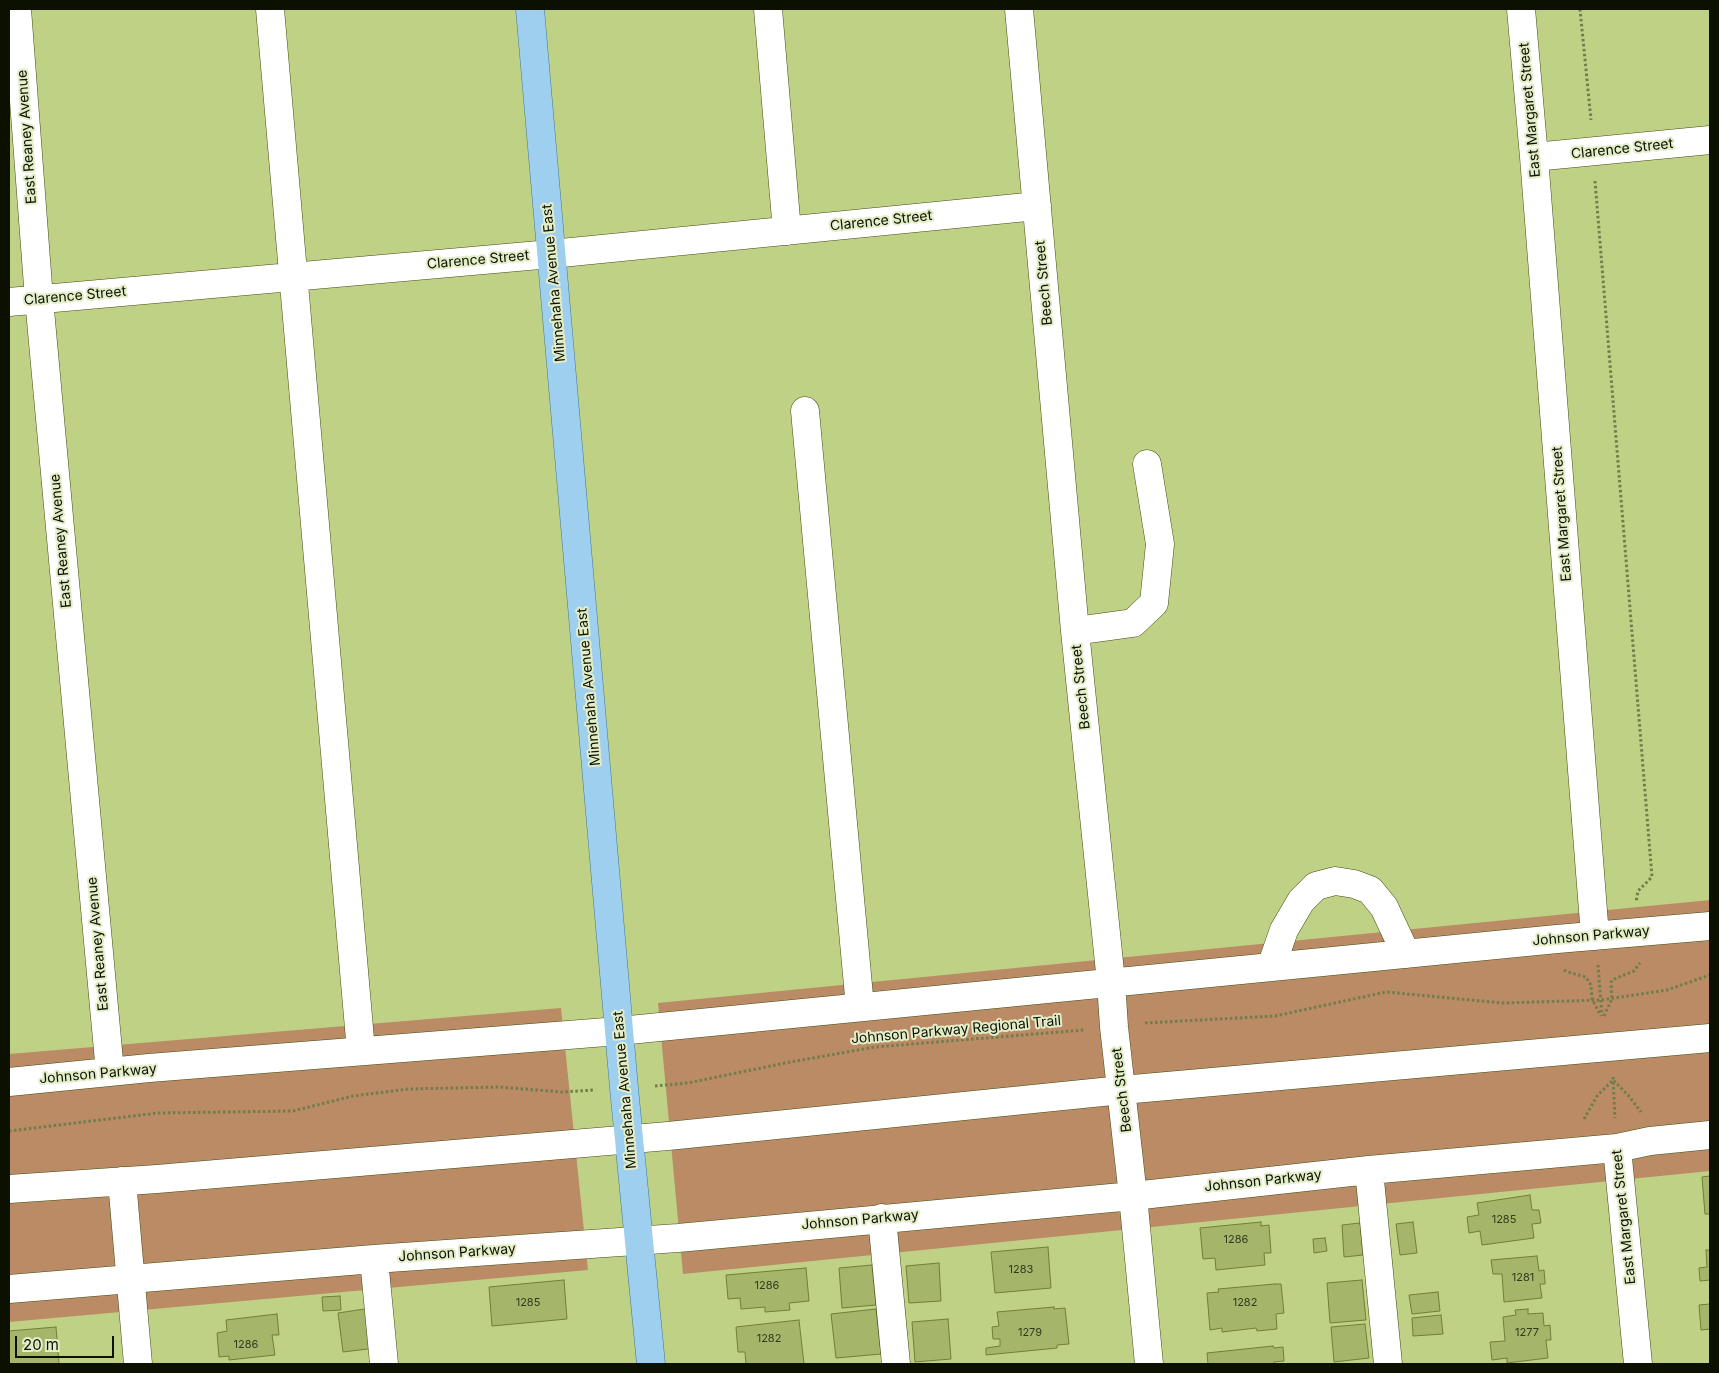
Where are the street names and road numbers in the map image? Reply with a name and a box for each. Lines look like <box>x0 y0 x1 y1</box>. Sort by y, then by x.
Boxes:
street label: East Margaret Street <box>1516 42 1544 178</box>
street label: East Reaney Avenue <box>14 69 40 205</box>
street label: Clarence Street <box>1570 135 1674 163</box>
street label: Minnehaha Avenue East <box>539 203 569 363</box>
street label: Clarence Street <box>829 207 933 235</box>
street label: Beech Street <box>1032 240 1056 326</box>
street label: Clarence Street <box>426 247 530 273</box>
street label: Clarence Street <box>23 283 127 309</box>
street label: East Margaret Street <box>1549 446 1575 582</box>
street label: East Reaney Avenue <box>47 473 75 609</box>
street label: Minnehaha Avenue East <box>574 607 604 767</box>
street label: Beech Street <box>1068 644 1094 730</box>
street label: East Reaney Avenue <box>84 876 112 1012</box>
street label: Johnson Parkway <box>1532 922 1650 950</box>
street label: Minnehaha Avenue East <box>610 1010 640 1170</box>
street label: Johnson Parkway Regional Trail <box>850 1012 1062 1048</box>
street label: Beech Street <box>1108 1047 1136 1133</box>
street label: Johnson Parkway <box>39 1060 157 1088</box>
street label: East Margaret Street <box>1609 1149 1639 1285</box>
street label: Johnson Parkway <box>1204 1166 1322 1196</box>
street label: Johnson Parkway <box>801 1206 919 1234</box>
street label: Johnson Parkway <box>398 1241 516 1265</box>

